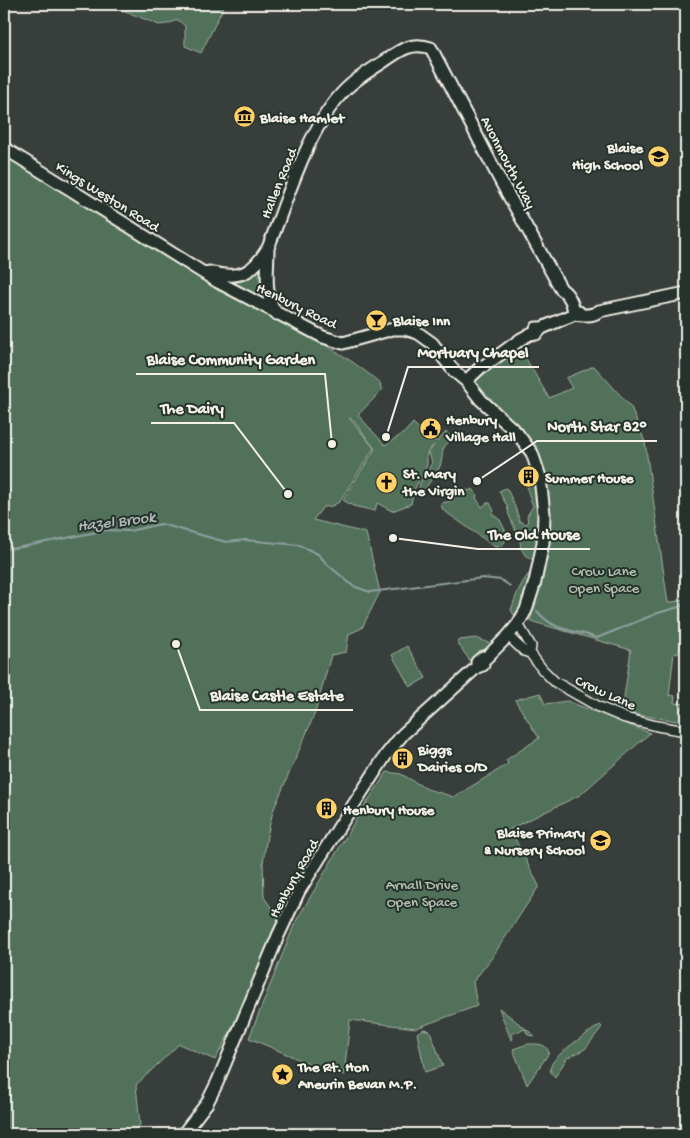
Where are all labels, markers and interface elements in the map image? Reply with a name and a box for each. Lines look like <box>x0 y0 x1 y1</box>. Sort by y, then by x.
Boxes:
museum icon: Blaise Hamlet <box>232 105 256 129</box>
place label: Blaise Hamlet <box>259 110 346 128</box>
street label: Avonmouth Way <box>475 114 539 213</box>
place label: Blaise High School <box>572 140 644 175</box>
school or university icon: Blaise High School <box>647 144 671 168</box>
street label: Hallen Road <box>258 145 303 222</box>
street label: Kings Weston Road <box>51 158 163 238</box>
street label: Henbury Road <box>253 280 340 335</box>
bar icon: Blaise Inn <box>365 308 389 332</box>
place label: Blaise Inn <box>392 313 451 331</box>
callout: Mortuary Chapel <box>408 336 539 367</box>
callout: Blaise Community Garden <box>136 343 325 374</box>
text: Mortuary Chapel <box>417 345 529 364</box>
text: Blaise Community Garden <box>146 352 316 371</box>
callout: The Dairy <box>151 392 234 423</box>
text: The Dairy <box>158 401 224 420</box>
callout: North Star 82° <box>537 410 657 441</box>
place label: Henbury Village Hall <box>445 412 517 447</box>
public building icon: Henbury Village Hall <box>418 416 442 440</box>
text: North Star 82° <box>547 419 648 438</box>
building icon: Summer House <box>517 465 541 489</box>
place label: St. Mary the Virgin <box>401 466 465 501</box>
church icon: St. Mary the Virgin <box>375 470 399 494</box>
place label: Summer House <box>545 470 635 488</box>
water label: Hazel Brook <box>76 509 158 538</box>
callout: The Old House <box>478 518 590 549</box>
text: The Old House <box>486 527 581 546</box>
park label: Crow Lane Open Space <box>569 563 639 598</box>
street label: Crow Lane <box>572 672 639 715</box>
callout: Blaise Castle Estate <box>200 679 353 710</box>
text: Blaise Castle Estate <box>209 688 345 707</box>
place label: Biggs Dairies O/D <box>416 742 488 777</box>
building icon: Biggs Dairies O/D <box>390 746 414 770</box>
building icon: Henbury House <box>315 797 339 821</box>
place label: Henbury House <box>343 802 436 820</box>
place label: Blaise Primary & Nursery School <box>484 825 586 860</box>
school or university icon: Blaise Primary & Nursery School <box>589 829 613 853</box>
street label: Henbury Road <box>266 835 324 922</box>
park label: Arnall Drive Open Space <box>386 877 458 912</box>
place label: The Rt. Hon Aneurin Bevan M.P. <box>297 1059 417 1094</box>
place icon: The Rt. Hon Aneurin Bevan M.P. <box>270 1063 294 1087</box>

